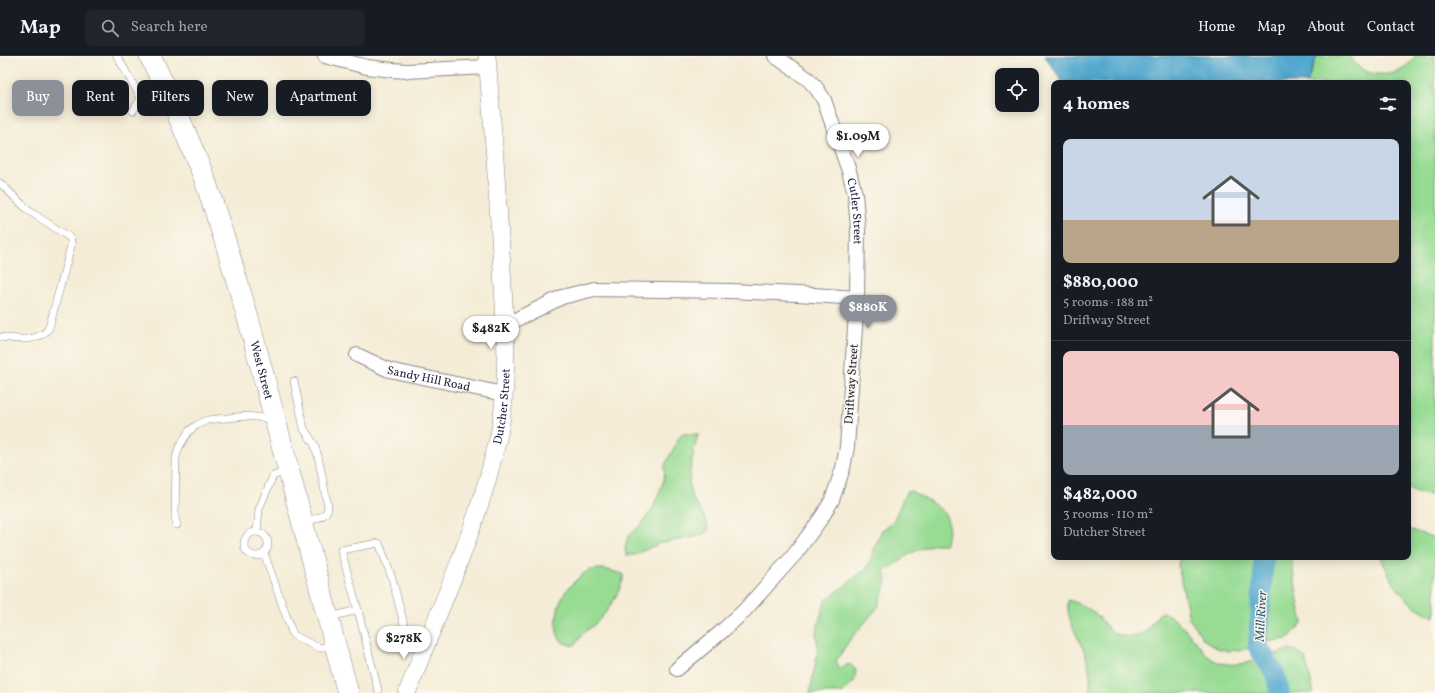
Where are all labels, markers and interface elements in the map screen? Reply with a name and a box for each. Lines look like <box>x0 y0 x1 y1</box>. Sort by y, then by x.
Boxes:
search box <box>85 10 365 46</box>
text: Map <box>20 15 61 41</box>
icon: search <box>99 17 121 39</box>
text: Search here <box>131 17 208 38</box>
text: Home <box>1198 18 1235 37</box>
text: Map <box>1257 18 1285 37</box>
text: About <box>1307 18 1345 37</box>
text: Contact <box>1367 18 1415 37</box>
map controls <box>995 68 1039 112</box>
button: locate <box>995 68 1039 112</box>
chip: Buy <box>12 80 64 116</box>
chip: Rent <box>72 80 129 116</box>
chip: Filters <box>137 80 204 116</box>
chip: New <box>212 80 268 116</box>
chip: Apartment <box>276 80 371 116</box>
text: 4 homes <box>1063 93 1130 116</box>
icon: filters <box>1377 93 1399 115</box>
pin: $1.09M <box>825 124 891 158</box>
text: $1.09M <box>836 128 880 146</box>
icon: home <box>1195 165 1267 237</box>
street label: Cutler Street <box>842 176 865 245</box>
text: $880,000 <box>1063 271 1138 294</box>
text: 5 rooms · 188 m² <box>1063 294 1153 312</box>
pin: $880K <box>840 295 896 329</box>
text: $880K <box>849 299 887 317</box>
text: Driftway Street <box>1063 312 1150 330</box>
pin: $482K <box>463 316 519 350</box>
text: $482K <box>472 320 510 338</box>
street label: West Street <box>245 339 276 401</box>
street label: Driftway Street <box>841 343 863 425</box>
street label: Sandy Hill Road <box>386 363 472 396</box>
street label: Dutcher Street <box>490 368 515 446</box>
icon: home <box>1195 377 1267 449</box>
text: $482,000 <box>1063 483 1137 506</box>
text: 3 rooms · 110 m² <box>1063 506 1153 524</box>
text: Dutcher Street <box>1063 524 1146 542</box>
water label: Mill River <box>1252 590 1272 643</box>
pin: $278K <box>376 626 432 660</box>
text: $278K <box>386 630 422 648</box>

